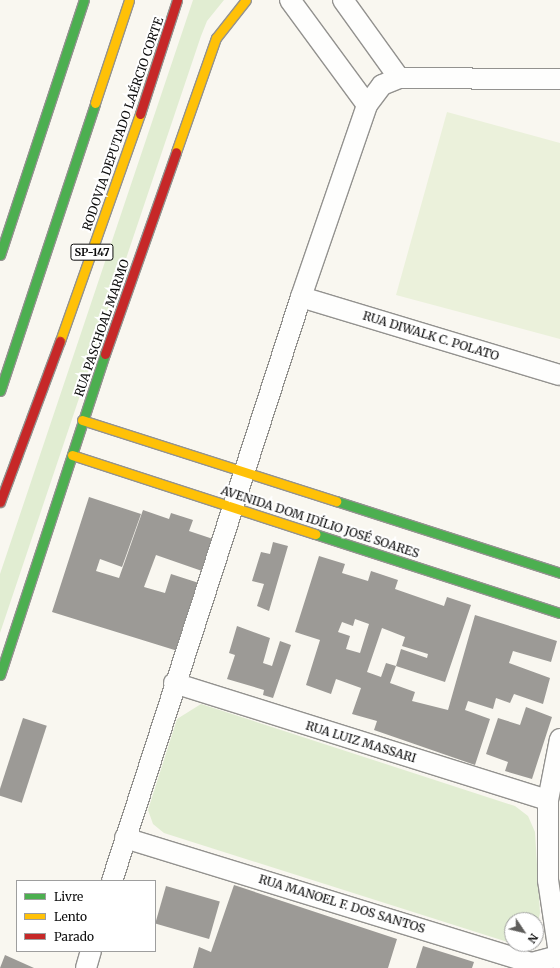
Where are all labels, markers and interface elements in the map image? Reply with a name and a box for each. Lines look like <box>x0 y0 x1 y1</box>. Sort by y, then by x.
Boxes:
street label: RODOVIA DEPUTADO LAÉRCIO CORTE <box>80 15 166 233</box>
road number: SP-147 <box>70 243 114 261</box>
street label: RUA PASCHOAL MARMO <box>72 257 132 399</box>
street label: RUA DIWALK C. POLATO <box>361 308 501 364</box>
street label: AVENIDA DOM IDÍLIO JOSÉ SOARES <box>219 483 421 561</box>
street label: RUA LUIZ MASSARI <box>304 718 418 766</box>
street label: RUA MANOEL F. DOS SANTOS <box>257 872 427 936</box>
legend <box>16 880 156 952</box>
text: Livre <box>54 889 83 904</box>
text: Lento <box>54 909 87 924</box>
north arrow <box>504 912 544 952</box>
text: Parado <box>54 929 94 944</box>
text: N <box>525 931 541 946</box>

